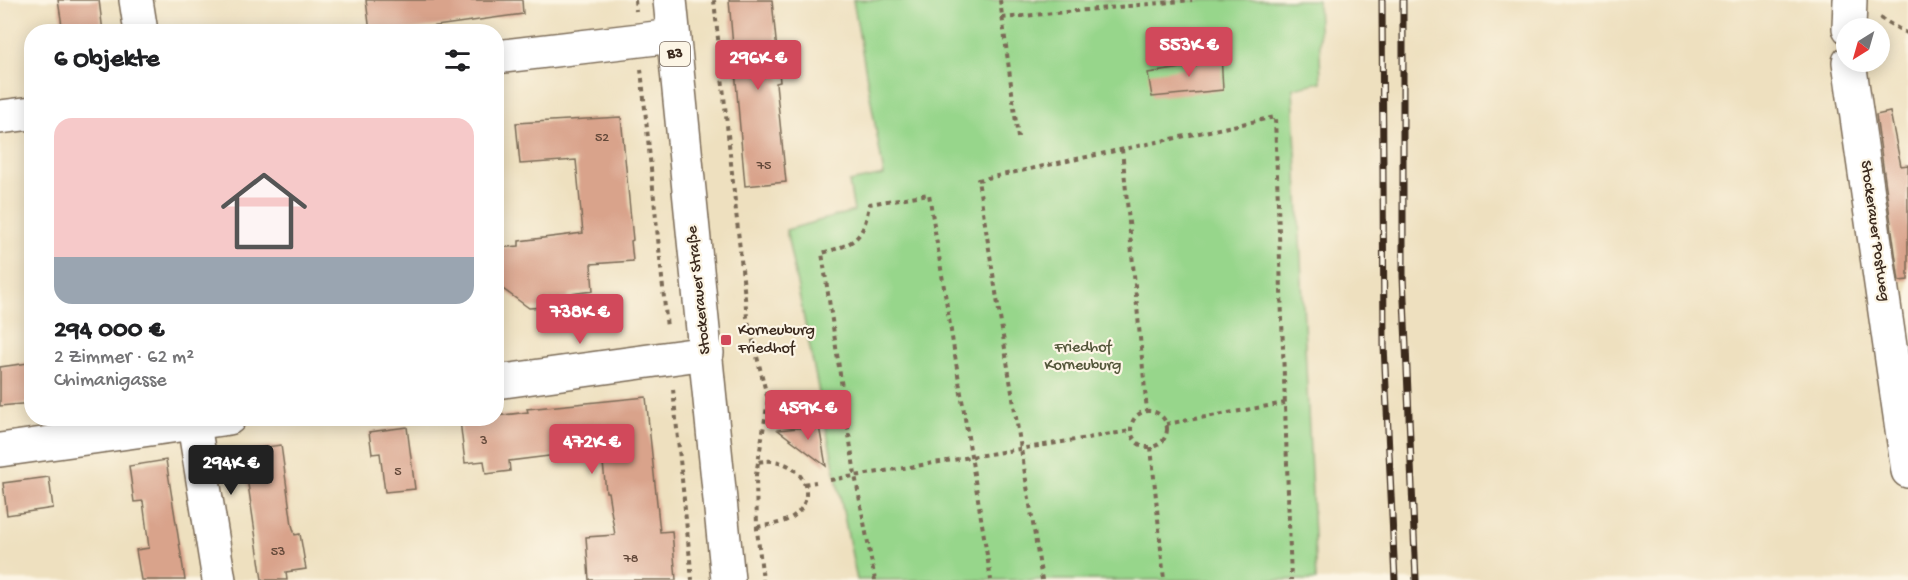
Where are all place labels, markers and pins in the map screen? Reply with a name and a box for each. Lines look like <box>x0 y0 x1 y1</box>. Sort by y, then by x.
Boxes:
pin: 553K € <box>1140 27 1238 78</box>
pin: 296K € <box>709 40 807 91</box>
pin: 738K € <box>531 294 629 345</box>
place label: Korneuburg Friedhof <box>737 322 815 359</box>
marker: Korneuburg Friedhof <box>719 333 733 347</box>
pin: 459K € <box>759 390 857 441</box>
pin: 472K € <box>543 424 641 475</box>
pin: 294K € <box>182 445 280 496</box>

